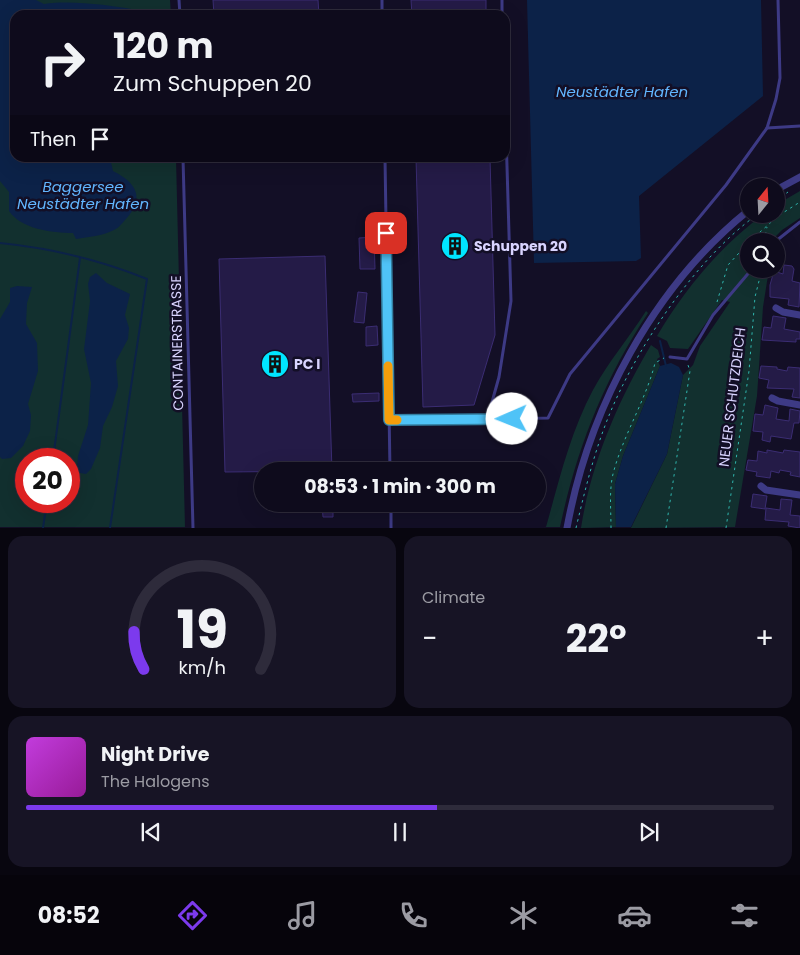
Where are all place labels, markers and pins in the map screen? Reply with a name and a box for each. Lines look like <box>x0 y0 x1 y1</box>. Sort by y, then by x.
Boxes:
pin <box>365 212 407 254</box>
building icon: Schuppen 20 <box>440 231 470 261</box>
place label: Schuppen 20 <box>474 236 567 256</box>
building icon: PC I <box>260 349 290 379</box>
place label: PC I <box>294 354 321 374</box>

